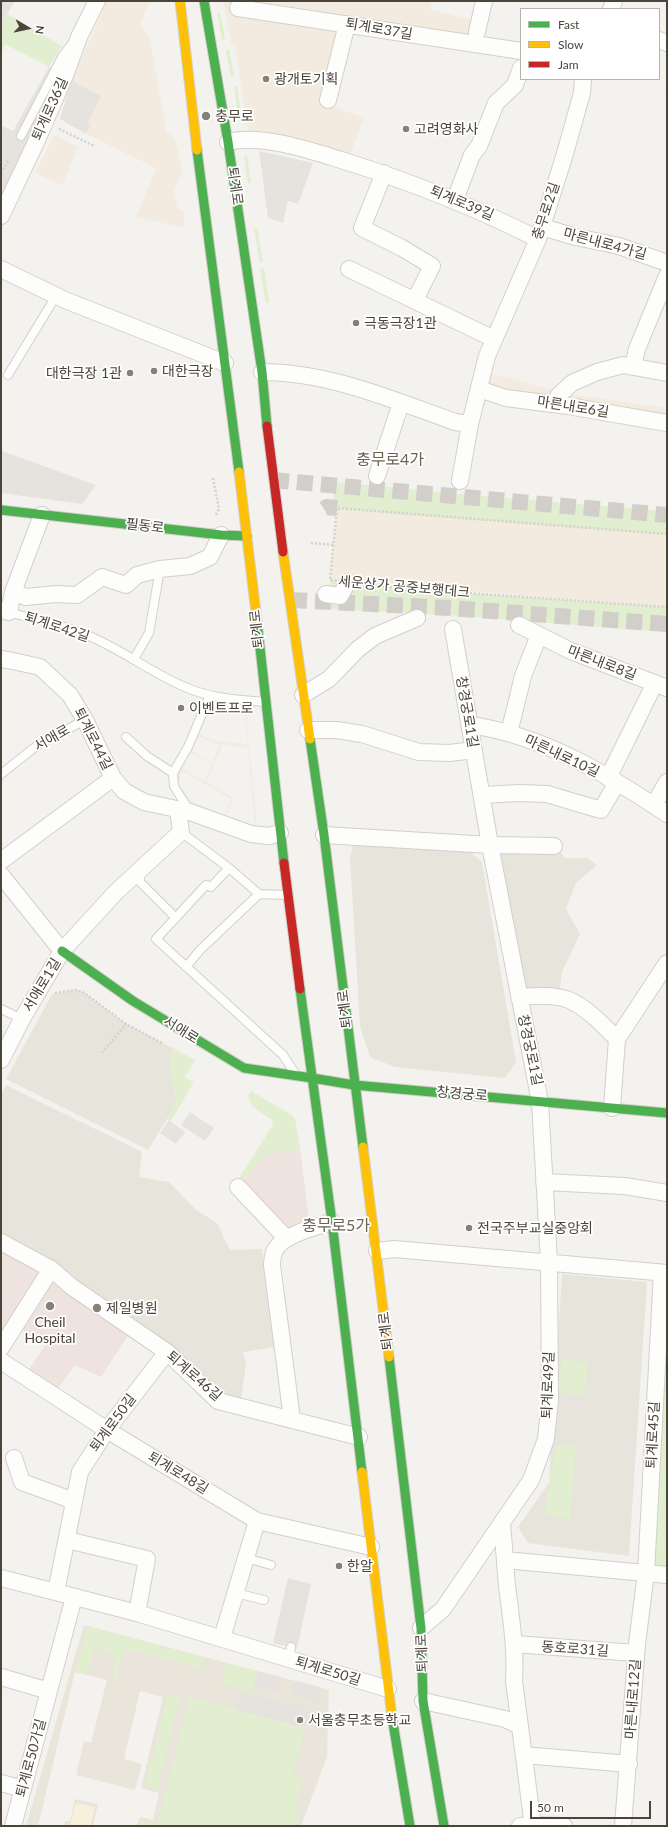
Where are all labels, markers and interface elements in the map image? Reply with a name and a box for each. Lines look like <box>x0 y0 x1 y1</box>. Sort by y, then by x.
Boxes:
north arrow <box>8 8 48 48</box>
legend <box>520 8 660 80</box>
street label: 퇴계로37길 <box>344 15 414 43</box>
text: Fast <box>558 17 579 32</box>
text: N <box>33 25 47 35</box>
text: Slow <box>558 37 583 52</box>
text: Jam <box>558 57 579 72</box>
place label: 광개토기획 <box>274 71 338 87</box>
marker: 광개토기획 <box>261 74 271 84</box>
street label: 퇴계로36길 <box>29 75 71 143</box>
place label: 충무로 <box>215 108 254 124</box>
marker: 충무로 <box>200 110 212 122</box>
place label: 고려영화사 <box>414 121 478 137</box>
marker: 고려영화사 <box>401 124 411 134</box>
street label: 퇴계로 <box>224 166 246 206</box>
street label: 충무로2길 <box>529 180 563 242</box>
street label: 퇴계로39길 <box>428 182 496 224</box>
street label: 마른내로4가길 <box>562 225 648 263</box>
place label: 극동극장1관 <box>364 315 437 331</box>
marker: 극동극장1관 <box>351 318 361 328</box>
place label: 대한극장 <box>162 363 214 379</box>
place label: 대한극장 1관 <box>46 365 122 381</box>
marker: 대한극장 <box>149 366 159 376</box>
marker: 대한극장 1관 <box>125 368 135 378</box>
street label: 마른내로6길 <box>536 393 610 421</box>
district label: 충무로4가 <box>356 450 424 470</box>
street label: 필동로 <box>125 515 165 537</box>
street label: 세운상가 공중보행데크 <box>337 573 471 601</box>
street label: 퇴계로42길 <box>22 609 92 645</box>
street label: 퇴계로 <box>247 609 267 649</box>
street label: 마른내로8길 <box>565 642 639 684</box>
street label: 창경궁로1길 <box>452 675 482 749</box>
place label: 이벤트프로 <box>189 700 253 716</box>
marker: 이벤트프로 <box>176 703 186 713</box>
street label: 퇴계로44길 <box>70 705 116 773</box>
street label: 서애로 <box>31 721 73 755</box>
street label: 마른내로10길 <box>522 731 602 781</box>
street label: 서애로1길 <box>19 955 65 1015</box>
street label: 퇴계로 <box>334 989 356 1029</box>
street label: 서애로 <box>160 1013 202 1047</box>
street label: 창경궁로1길 <box>514 1013 546 1087</box>
street label: 창경궁로 <box>436 1083 488 1105</box>
district label: 충무로5가 <box>302 1216 370 1236</box>
place label: 전국주부교실중앙회 <box>477 1220 593 1236</box>
marker: 전국주부교실중앙회 <box>464 1223 474 1233</box>
marker: Cheil Hospital <box>44 1300 56 1312</box>
place label: 제일병원 <box>106 1300 158 1316</box>
marker: 제일병원 <box>91 1302 103 1314</box>
street label: 퇴계로 <box>375 1311 397 1351</box>
place label: Cheil Hospital <box>25 1314 75 1346</box>
street label: 퇴계로46길 <box>163 1347 225 1405</box>
street label: 퇴계로49길 <box>538 1351 558 1419</box>
street label: 퇴계로50길 <box>86 1391 140 1455</box>
street label: 퇴계로45길 <box>643 1401 663 1469</box>
street label: 퇴계로48길 <box>145 1448 211 1498</box>
place label: 한알 <box>347 1558 373 1574</box>
marker: 한알 <box>334 1561 344 1571</box>
street label: 퇴계로 <box>413 1633 431 1673</box>
street label: 동호로31길 <box>541 1638 609 1660</box>
street label: 퇴계로50길 <box>293 1653 363 1689</box>
street label: 마른내로12길 <box>622 1658 644 1740</box>
place label: 서울충무초등학교 <box>308 1712 411 1728</box>
marker: 서울충무초등학교 <box>295 1715 305 1725</box>
street label: 퇴계로50가길 <box>12 1717 50 1799</box>
scale bar <box>532 1793 653 1819</box>
text: 50 m <box>537 1800 564 1815</box>

